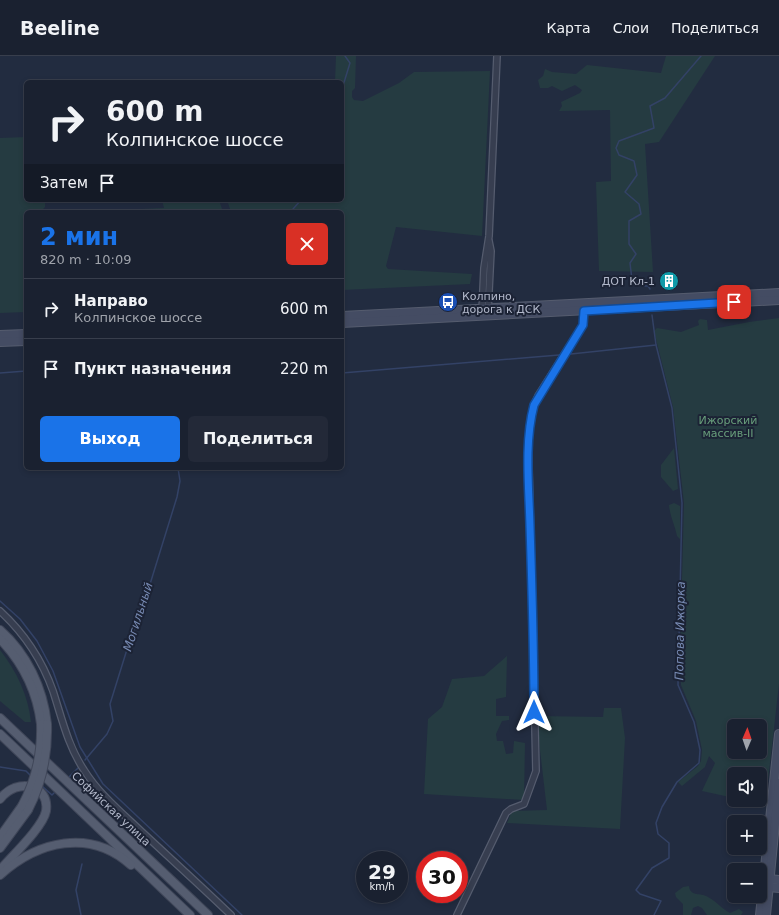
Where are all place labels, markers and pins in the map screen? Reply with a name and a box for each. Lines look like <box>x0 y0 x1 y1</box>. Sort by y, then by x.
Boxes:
building icon: ДОТ Кл-1 <box>658 270 680 292</box>
place label: ДОТ Кл-1 <box>602 275 655 288</box>
pin <box>717 285 751 319</box>
place label: Колпино, дорога к ДСК <box>462 290 540 316</box>
bus stop icon: Колпино, дорога к ДСК <box>437 291 459 313</box>

